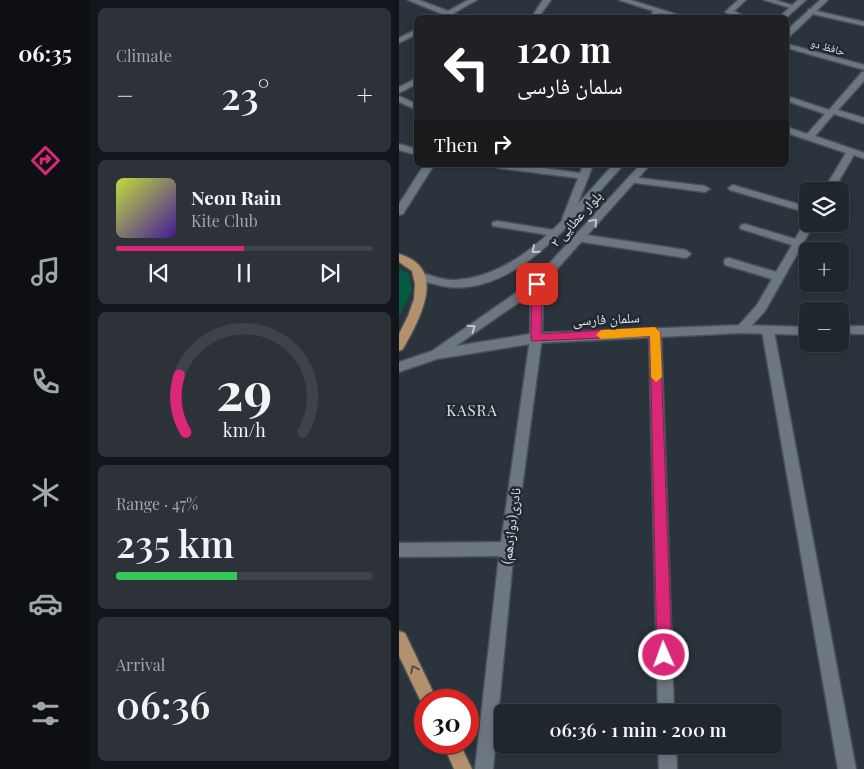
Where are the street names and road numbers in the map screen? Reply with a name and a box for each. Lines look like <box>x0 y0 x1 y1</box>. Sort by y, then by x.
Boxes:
street label: حافظ دو <box>809 34 847 59</box>
street label: بلوار عطایی ۲ <box>545 186 606 251</box>
street label: سلمان فارسی <box>572 307 640 330</box>
street label: نادری(دوازدهم) <box>496 486 526 565</box>

